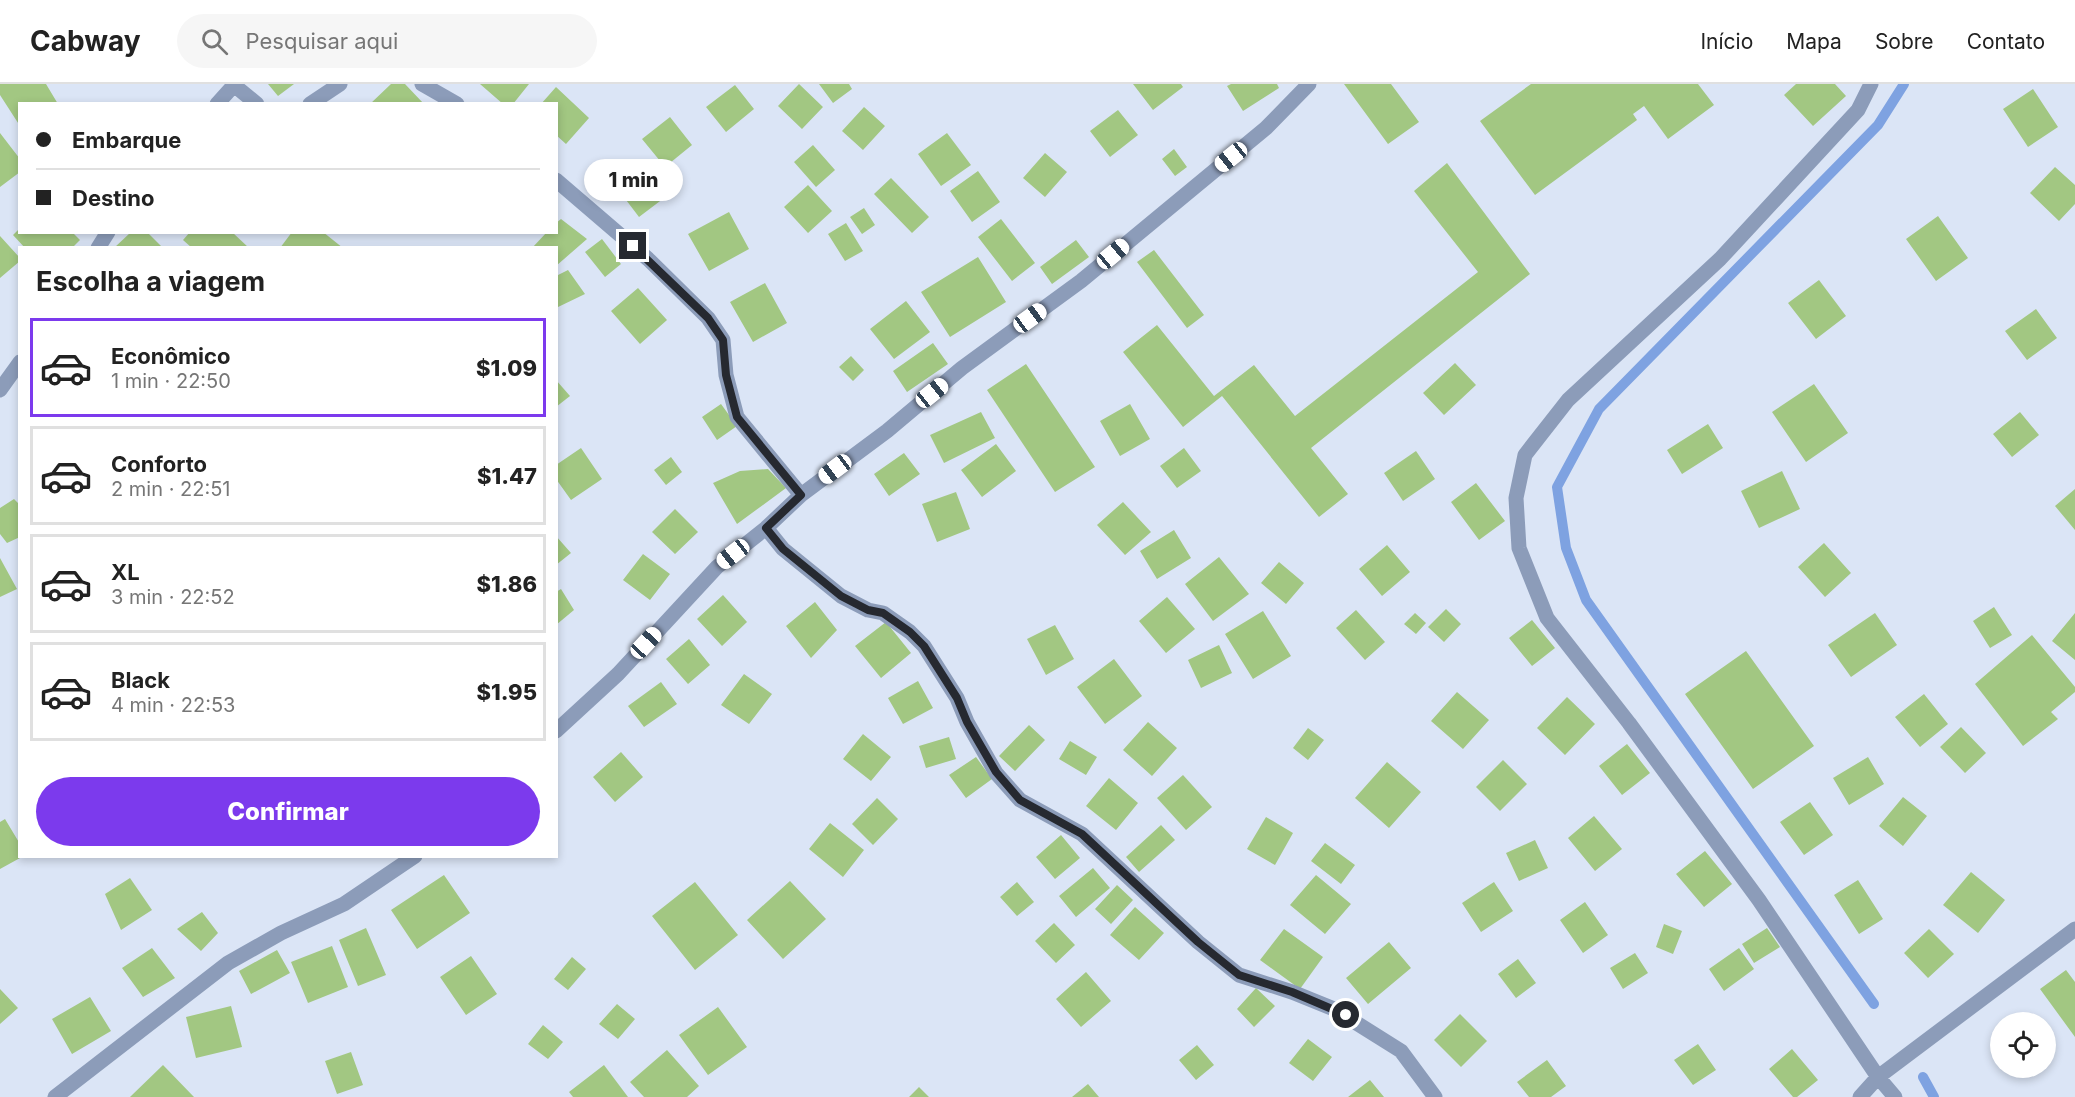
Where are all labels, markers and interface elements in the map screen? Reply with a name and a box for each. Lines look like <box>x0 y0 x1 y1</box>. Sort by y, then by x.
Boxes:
search box <box>177 14 597 68</box>
text: Cabway <box>30 24 141 58</box>
icon: search <box>198 25 231 58</box>
text: Pesquisar aqui <box>246 28 398 54</box>
text: Início <box>1700 29 1753 54</box>
text: Mapa <box>1786 29 1842 54</box>
text: Sobre <box>1875 29 1934 54</box>
text: Contato <box>1967 29 2045 54</box>
text: Embarque <box>72 127 181 153</box>
car <box>1211 139 1251 175</box>
callout: 1 min <box>584 159 682 201</box>
text: 1 min <box>608 168 659 192</box>
text: Destino <box>72 185 155 211</box>
route end <box>619 232 646 259</box>
car <box>1093 236 1133 272</box>
text: Escolha a viagem <box>36 265 265 298</box>
car <box>1010 300 1050 336</box>
icon: car <box>39 341 93 395</box>
text: Econômico <box>111 343 230 369</box>
text: $1.09 <box>476 355 537 381</box>
text: 1 min · 22:50 <box>111 369 231 393</box>
car <box>912 375 952 411</box>
icon: car <box>39 449 93 503</box>
text: Conforto <box>111 451 207 477</box>
car <box>815 451 855 487</box>
text: $1.47 <box>477 463 537 489</box>
text: 2 min · 22:51 <box>111 477 230 501</box>
car <box>713 536 753 572</box>
icon: car <box>39 557 93 611</box>
text: XL <box>111 559 140 585</box>
text: $1.86 <box>477 571 537 597</box>
text: 3 min · 22:52 <box>111 585 235 609</box>
car <box>627 624 665 662</box>
icon: car <box>39 665 93 719</box>
text: Black <box>111 667 170 693</box>
text: $1.95 <box>476 679 537 705</box>
text: 4 min · 22:53 <box>111 693 235 717</box>
button: Confirmar <box>36 777 540 846</box>
route start <box>1332 1001 1359 1028</box>
map controls <box>1990 1012 2056 1078</box>
button: locate <box>1990 1012 2056 1078</box>

